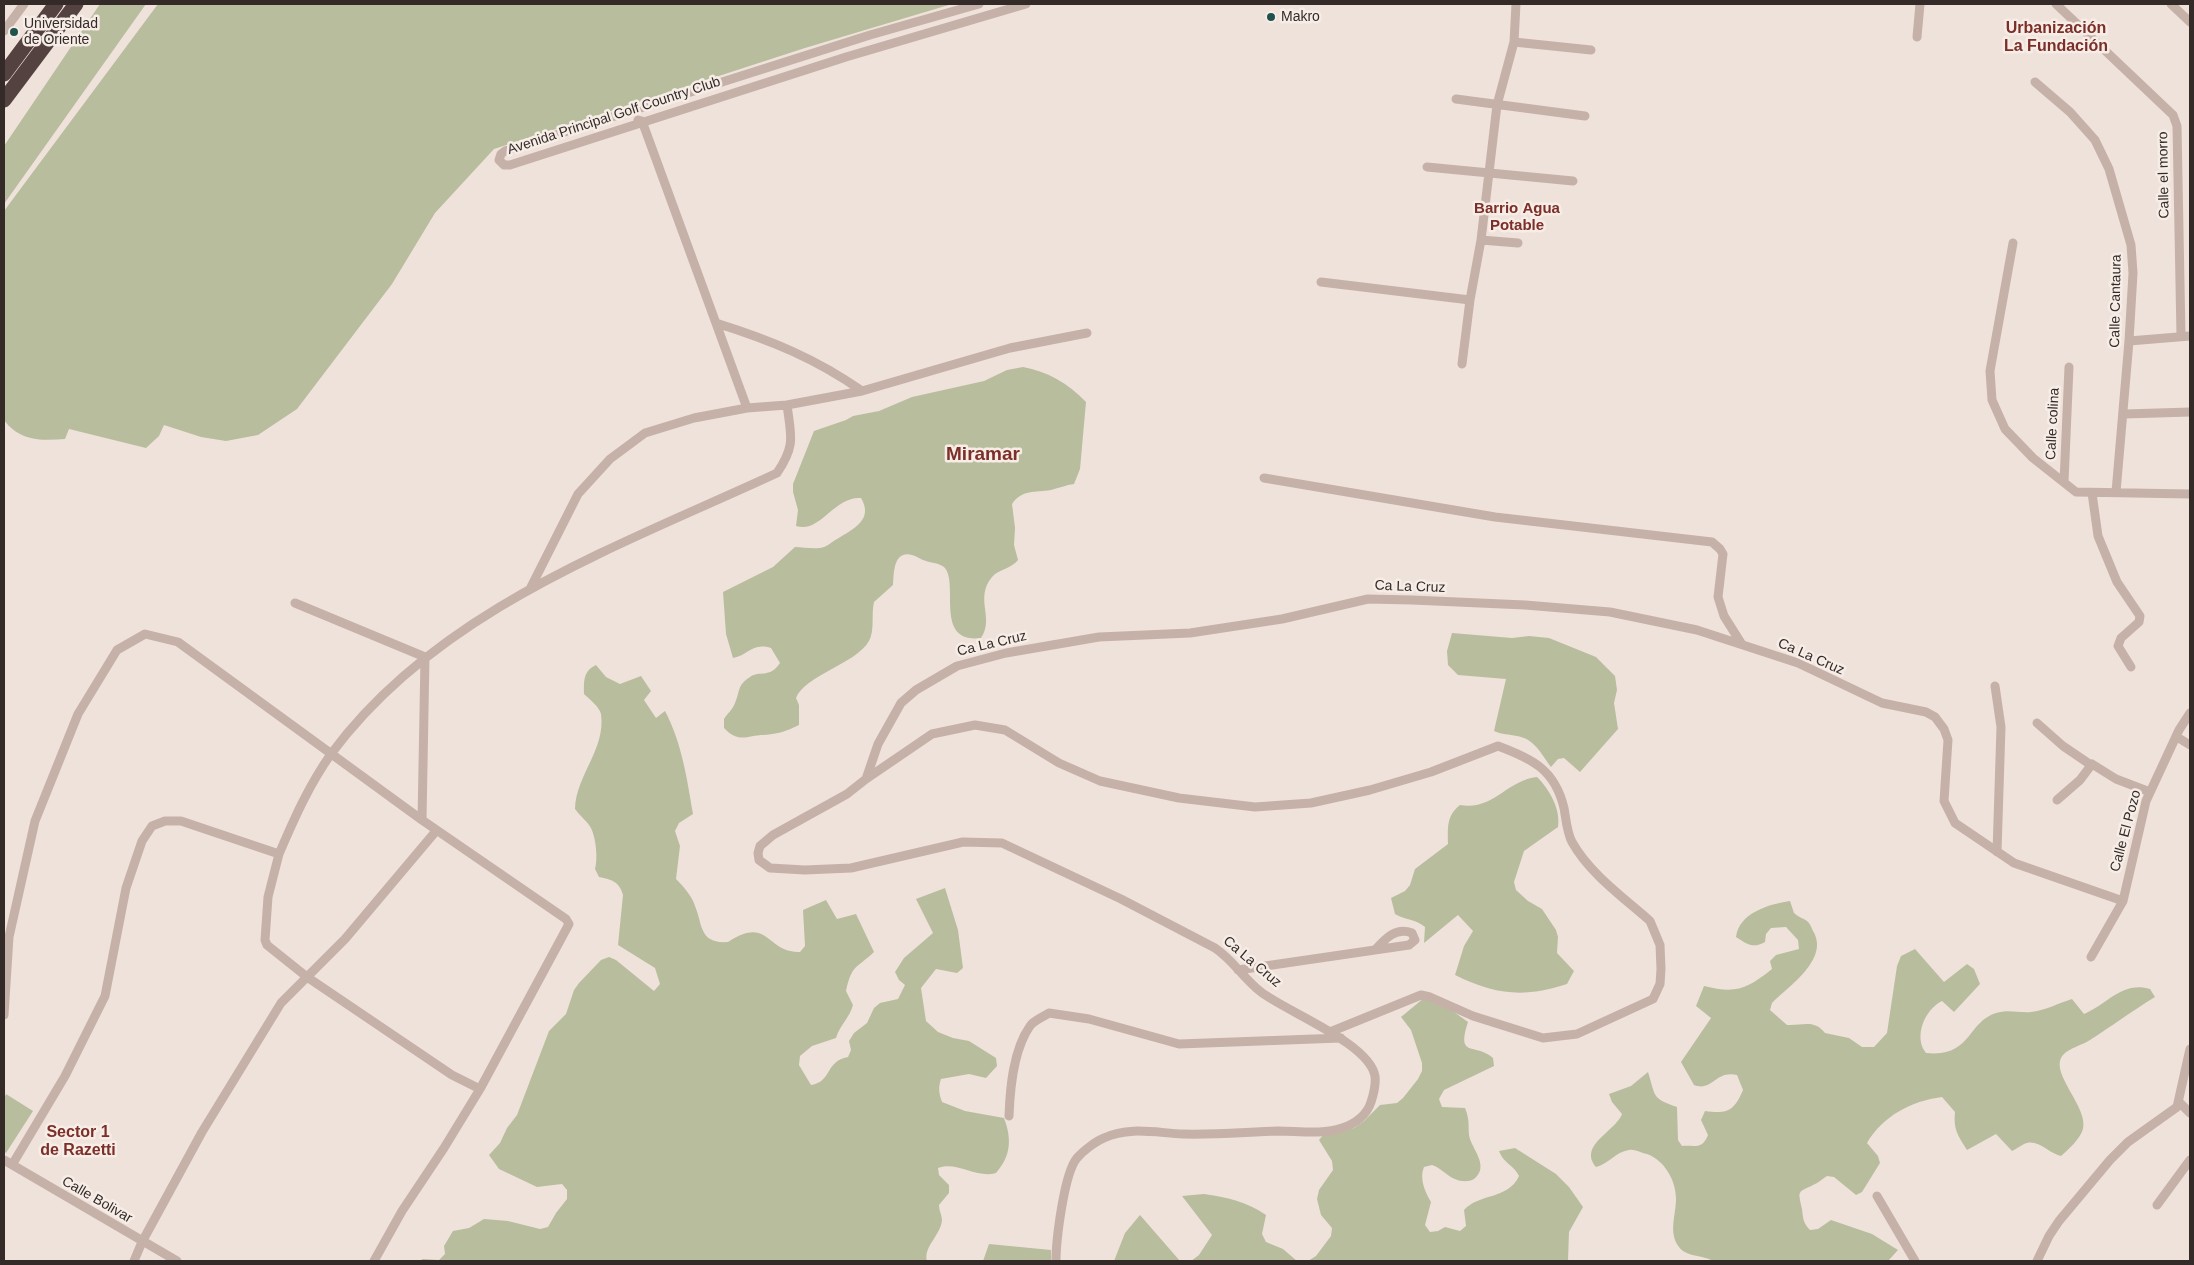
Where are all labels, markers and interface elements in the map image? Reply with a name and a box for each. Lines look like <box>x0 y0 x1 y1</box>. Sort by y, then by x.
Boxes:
place label: Makro <box>1281 9 1320 25</box>
marker: Makro <box>1265 11 1277 23</box>
place label: Universidad de Oriente <box>24 16 98 48</box>
district label: Urbanización La Fundación <box>2004 19 2108 57</box>
marker: Universidad de Oriente <box>8 26 20 38</box>
street label: Avenida Principal Golf Country Club <box>505 74 723 158</box>
street label: Calle el morro <box>2155 131 2173 219</box>
district label: Barrio Agua Potable <box>1474 200 1560 235</box>
street label: Calle Cantaura <box>2107 254 2125 348</box>
street label: Calle colina <box>2043 387 2063 461</box>
district label: Miramar <box>946 444 1020 466</box>
street label: Ca La Cruz <box>1374 577 1446 597</box>
street label: Ca La Cruz <box>956 628 1028 660</box>
street label: Ca La Cruz <box>1775 635 1847 679</box>
street label: Calle El Pozo <box>2107 788 2145 874</box>
street label: Ca La Cruz <box>1219 933 1285 991</box>
district label: Sector 1 de Razetti <box>40 1123 116 1161</box>
street label: Calle Bolivar <box>59 1173 135 1227</box>

